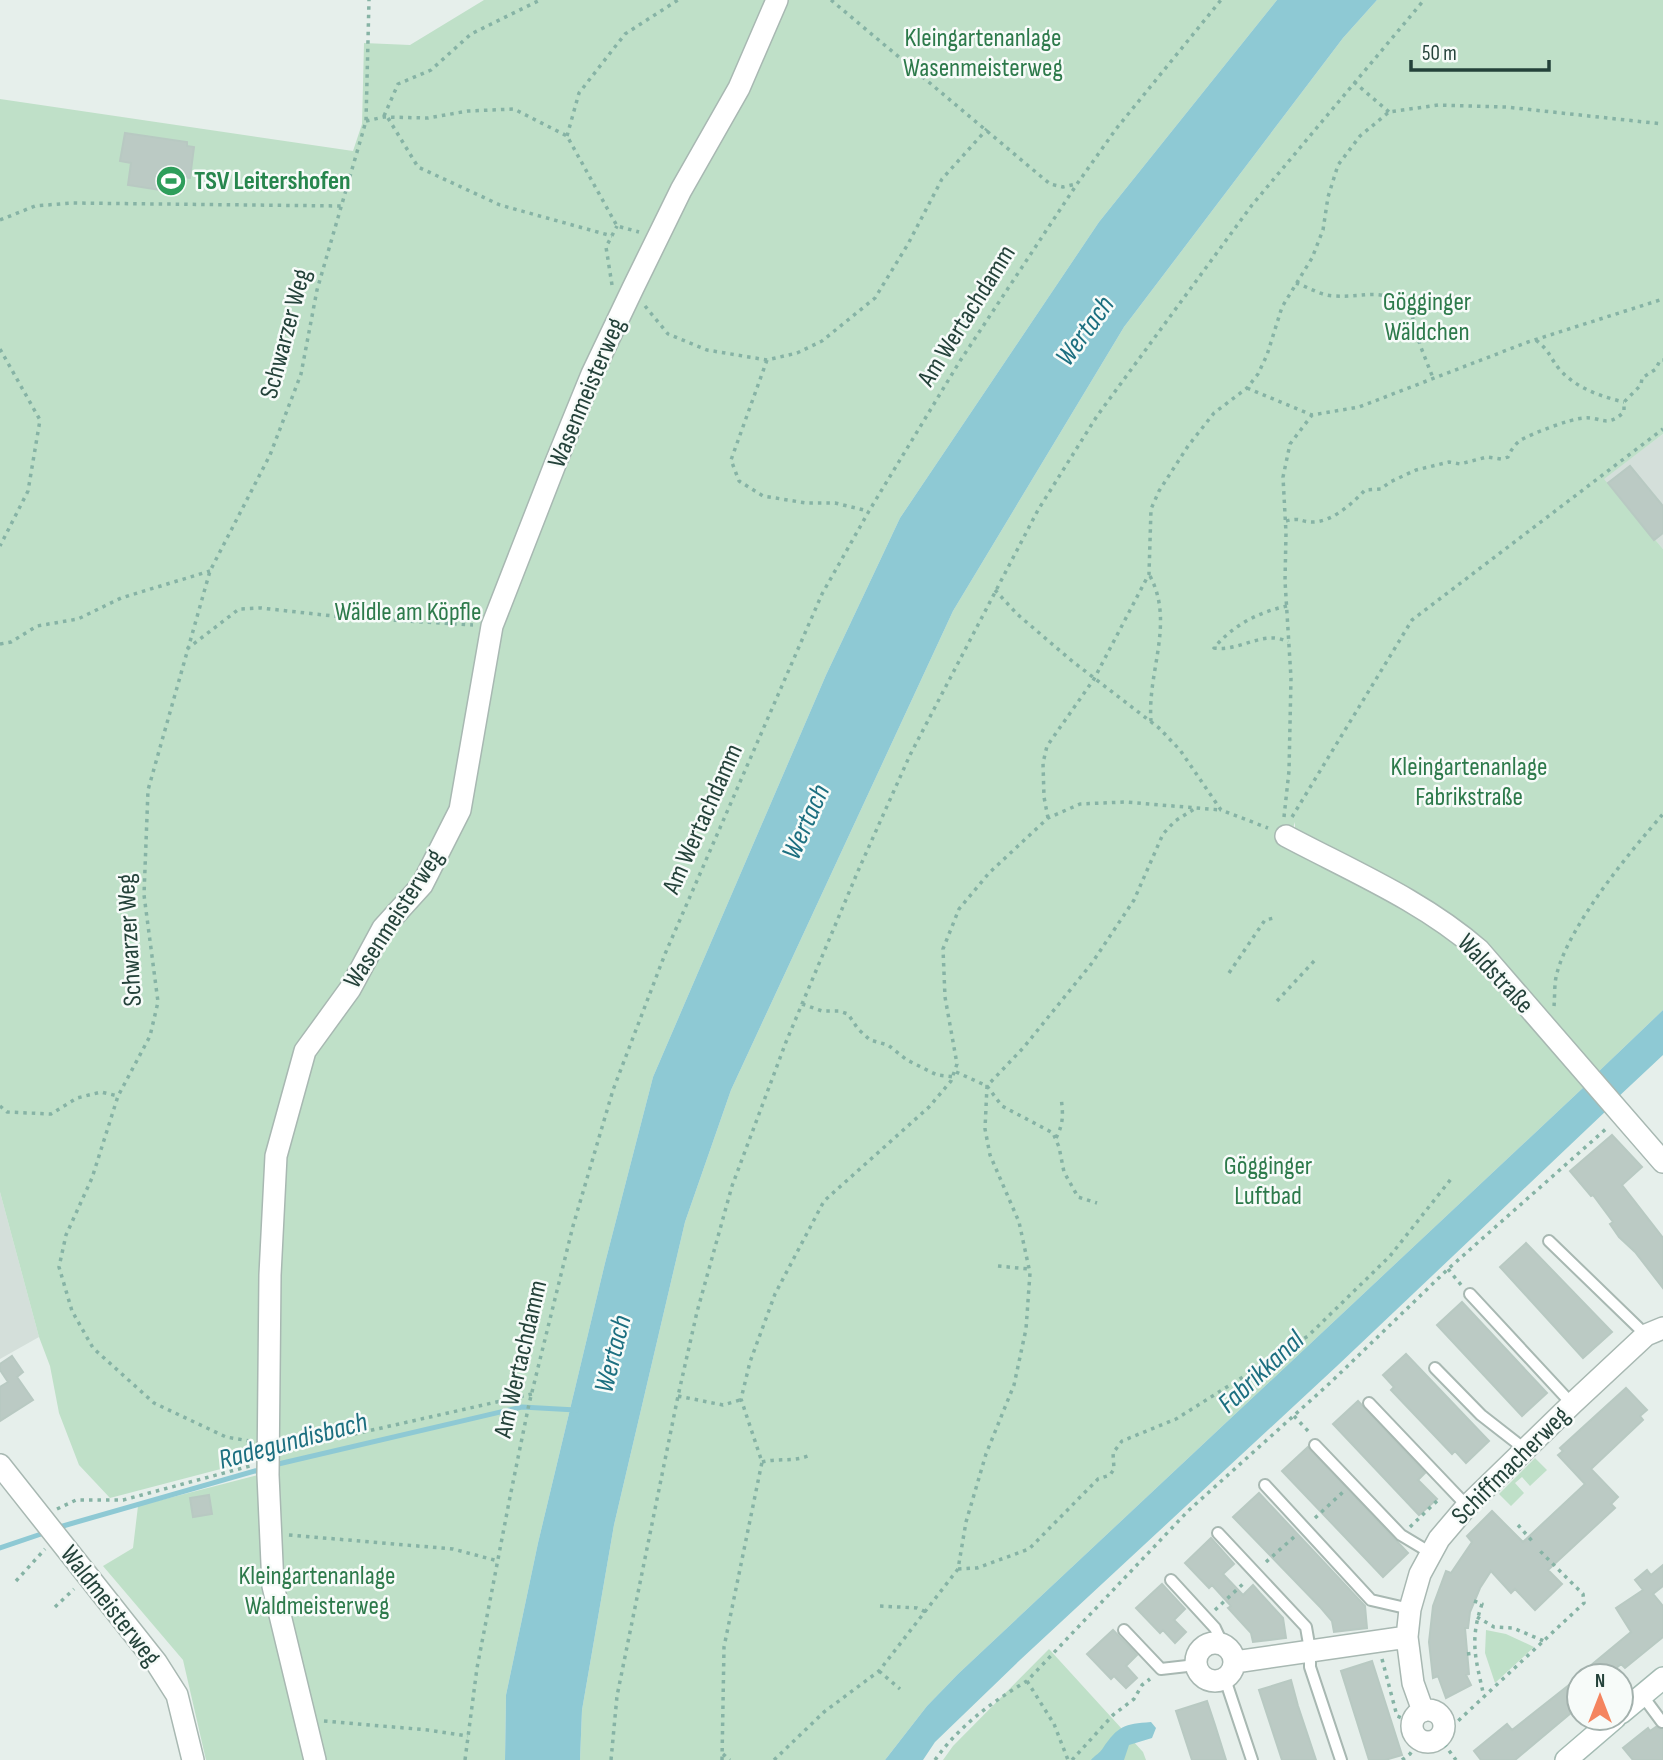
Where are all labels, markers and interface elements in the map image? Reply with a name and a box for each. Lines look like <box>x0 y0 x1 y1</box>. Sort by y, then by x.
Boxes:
park label: Kleingartenanlage Wasenmeisterweg <box>903 23 1063 84</box>
scale bar <box>1411 28 1549 72</box>
text: 50 m <box>1422 41 1457 66</box>
sports icon: TSV Leitershofen <box>154 164 188 198</box>
place label: TSV Leitershofen <box>194 166 351 197</box>
street label: Am Wertachdamm <box>911 240 1023 393</box>
street label: Schwarzer Weg <box>254 266 318 402</box>
park label: Gögginger Wäldchen <box>1383 287 1472 348</box>
water label: Wertach <box>1049 289 1122 373</box>
street label: Wasenmeisterweg <box>542 313 632 473</box>
park label: Wäldle am Köpfle <box>335 597 481 628</box>
street label: Am Wertachdamm <box>656 739 750 900</box>
park label: Kleingartenanlage Fabrikstraße <box>1391 752 1547 813</box>
water label: Wertach <box>775 779 837 865</box>
street label: Wasenmeisterweg <box>337 844 451 994</box>
street label: Schwarzer Weg <box>111 873 149 1007</box>
street label: Waldstraße <box>1450 928 1540 1020</box>
park label: Gögginger Luftbad <box>1224 1151 1313 1212</box>
street label: Am Wertachdamm <box>488 1277 554 1442</box>
water label: Wertach <box>587 1312 639 1396</box>
water label: Fabrikkanal <box>1211 1323 1312 1420</box>
street label: Schiffmacherweg <box>1445 1400 1577 1532</box>
water label: Radegundisbach <box>215 1405 371 1477</box>
street label: Waldmeisterweg <box>53 1539 167 1673</box>
park label: Kleingartenanlage Waldmeisterweg <box>239 1561 395 1622</box>
north arrow <box>1565 1662 1635 1732</box>
text: N <box>1595 1670 1605 1693</box>

